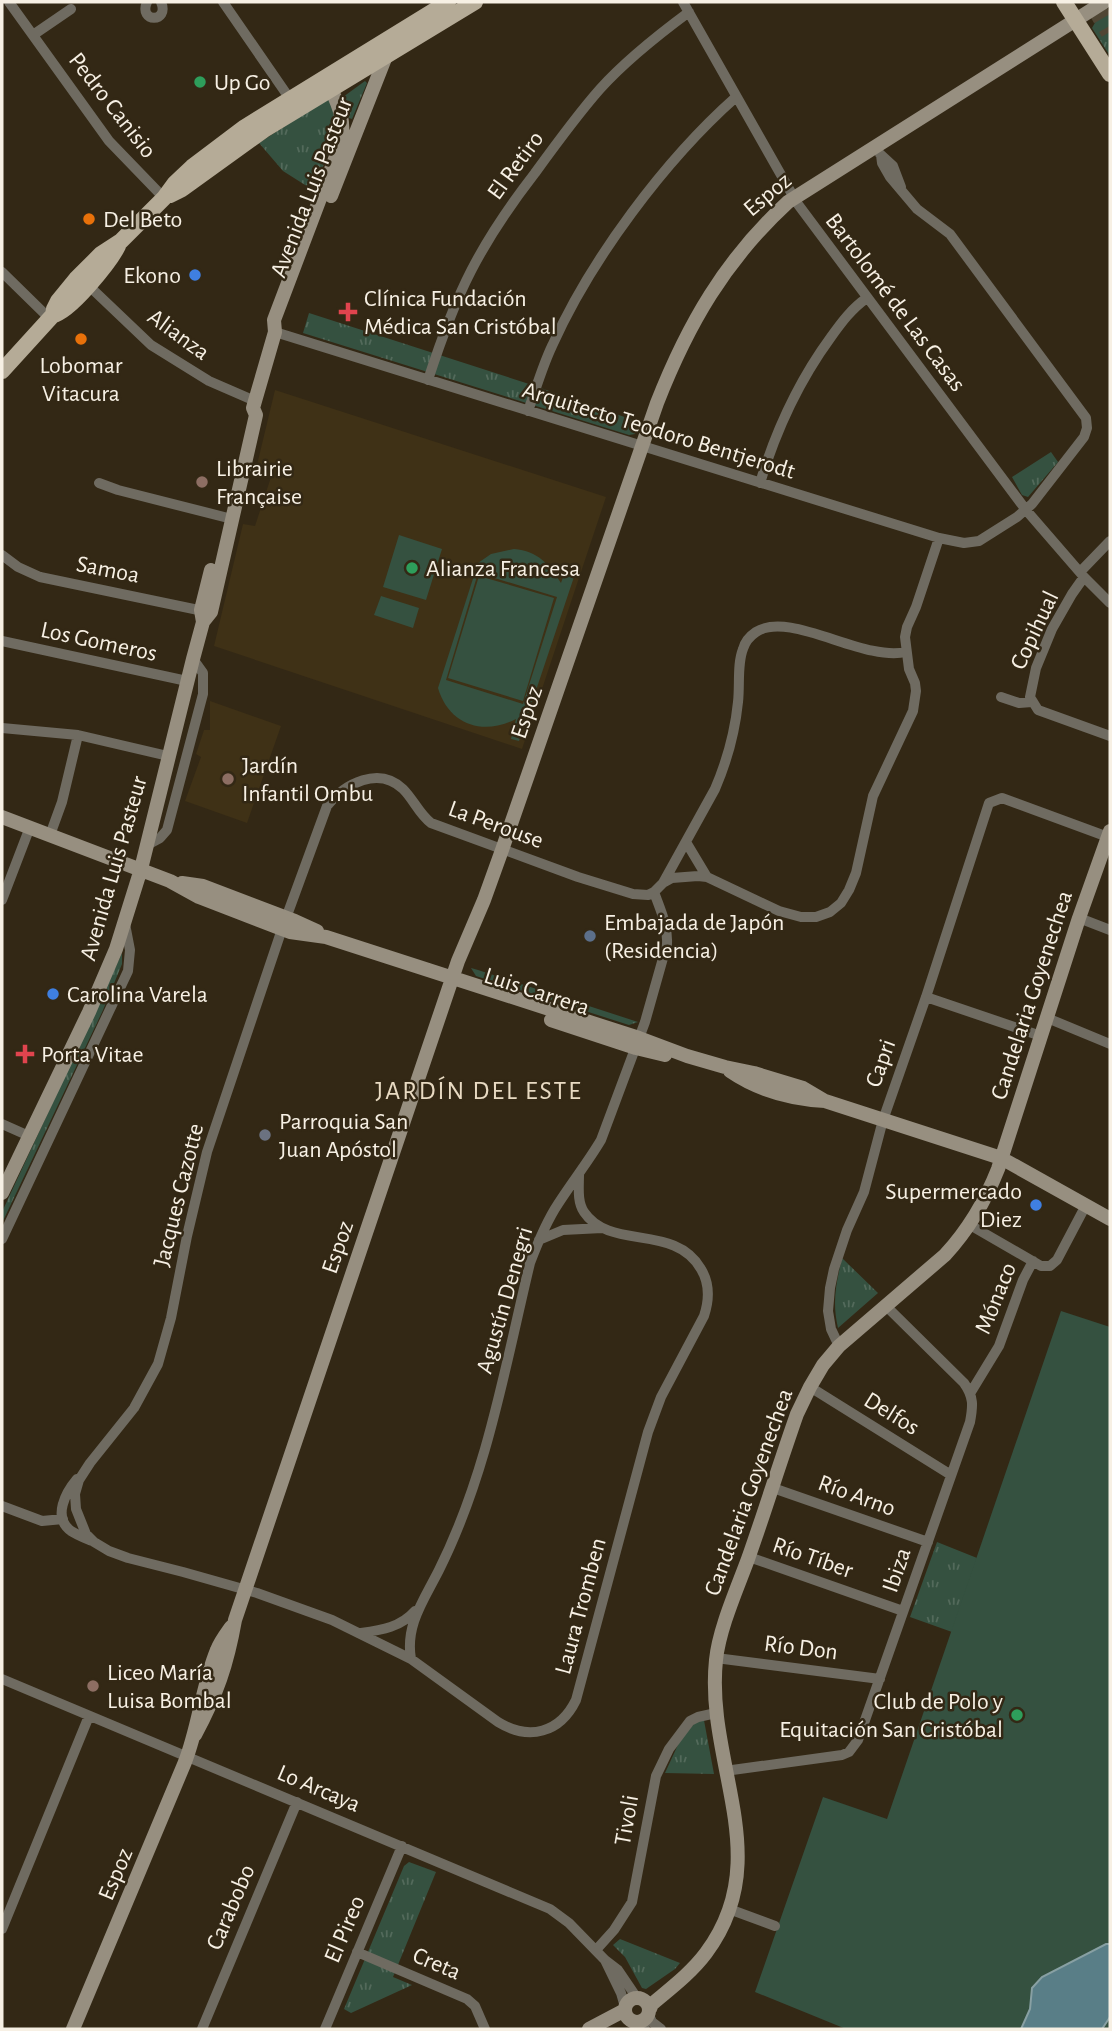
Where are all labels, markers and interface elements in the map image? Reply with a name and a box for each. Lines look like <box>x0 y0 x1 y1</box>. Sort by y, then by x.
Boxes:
street label: Pedro Canisio <box>64 48 161 163</box>
place label: Up Go <box>214 71 270 95</box>
marker: Up Go <box>192 74 208 90</box>
street label: Avenida Luis Pasteur <box>267 94 357 281</box>
street label: El Retiro <box>483 127 548 204</box>
street label: Espoz <box>739 168 796 221</box>
place label: Del Beto <box>103 208 182 232</box>
street label: Bartolomé de Las Casas <box>821 209 970 396</box>
marker: Del Beto <box>81 211 97 227</box>
place label: Ekono <box>123 264 181 288</box>
marker: Ekono <box>187 267 203 283</box>
place label: Clínica Fundación Médica San Cristóbal <box>364 287 557 339</box>
marker: Clínica Fundación Médica San Cristóbal <box>338 302 358 322</box>
street label: Alianza <box>143 305 214 365</box>
marker: Lobomar Vitacura <box>73 331 89 347</box>
place label: Lobomar Vitacura <box>39 354 123 406</box>
street label: Arquitecto Teodoro Bentjerodt <box>520 378 798 484</box>
place label: Librairie Française <box>216 457 302 509</box>
marker: Librairie Française <box>194 474 210 490</box>
street label: Samoa <box>74 552 141 588</box>
place label: Alianza Francesa <box>426 557 580 581</box>
marker: Alianza Francesa <box>404 560 420 576</box>
street label: Copihual <box>1006 587 1063 673</box>
street label: Los Gomeros <box>38 618 159 666</box>
street label: Espoz <box>507 683 547 742</box>
place label: Jardín Infantil Ombu <box>242 754 373 806</box>
marker: Jardín Infantil Ombu <box>220 771 236 787</box>
street label: Avenida Luis Pasteur <box>76 773 152 963</box>
street label: La Perouse <box>445 797 546 853</box>
street label: Candelaria Goyenechea <box>987 888 1077 1103</box>
place label: Embajada de Japón (Residencia) <box>604 911 785 963</box>
marker: Embajada de Japón (Residencia) <box>582 928 598 944</box>
street label: Luis Carrera <box>481 964 592 1020</box>
place label: Carolina Varela <box>67 983 208 1007</box>
marker: Carolina Varela <box>45 986 61 1002</box>
street label: Capri <box>862 1036 900 1090</box>
place label: Porta Vitae <box>41 1043 144 1067</box>
marker: Porta Vitae <box>15 1044 35 1064</box>
district label: JARDÍN DEL ESTE <box>375 1076 583 1104</box>
place label: Parroquia San Juan Apóstol <box>279 1110 408 1162</box>
street label: Jacques Cazotte <box>150 1121 208 1269</box>
marker: Parroquia San Juan Apóstol <box>257 1127 273 1143</box>
place label: Supermercado Diez <box>885 1180 1022 1232</box>
marker: Supermercado Diez <box>1028 1197 1044 1213</box>
street label: Espoz <box>318 1218 358 1277</box>
street label: Agustín Denegri <box>473 1224 537 1376</box>
street label: Mónaco <box>971 1259 1021 1337</box>
street label: Candelaria Goyenechea <box>700 1386 798 1599</box>
street label: Delfos <box>860 1388 923 1440</box>
street label: Río Arno <box>815 1471 899 1521</box>
street label: Río Tíber <box>769 1533 856 1583</box>
street label: Laura Tromben <box>551 1535 611 1677</box>
street label: Ibiza <box>878 1545 916 1596</box>
street label: Río Don <box>763 1632 839 1664</box>
place label: Liceo María Luisa Bombal <box>107 1661 232 1713</box>
marker: Liceo María Luisa Bombal <box>85 1678 101 1694</box>
place label: Club de Polo y Equitación San Cristóbal <box>779 1690 1003 1742</box>
marker: Club de Polo y Equitación San Cristóbal <box>1009 1707 1025 1723</box>
street label: Lo Arcaya <box>274 1761 364 1817</box>
street label: Tivoli <box>611 1793 643 1847</box>
street label: Espoz <box>94 1845 138 1904</box>
street label: Carabobo <box>202 1861 260 1954</box>
street label: El Pireo <box>320 1892 370 1966</box>
street label: Creta <box>409 1943 464 1985</box>

